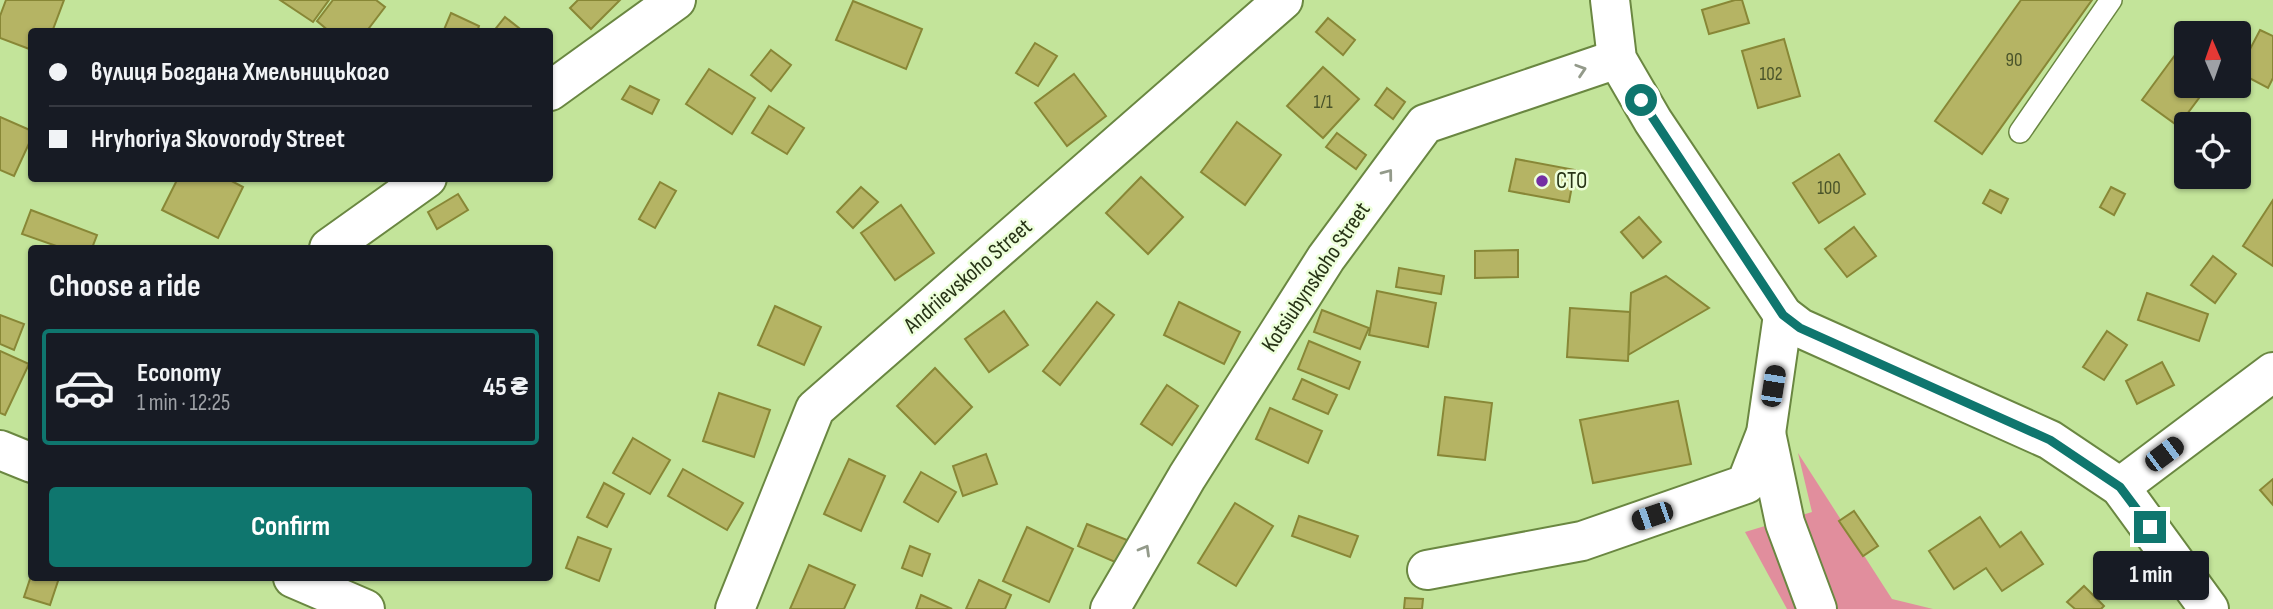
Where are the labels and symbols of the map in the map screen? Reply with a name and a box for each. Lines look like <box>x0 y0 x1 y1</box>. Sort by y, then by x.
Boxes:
north arrow <box>2174 21 2250 98</box>
house number: 90 <box>2006 49 2022 72</box>
house number: 102 <box>1760 63 1782 86</box>
one-way arrow <box>1575 64 1587 79</box>
route start <box>1625 84 1657 116</box>
house number: 1/1 <box>1313 91 1333 114</box>
place label: СТО <box>1556 167 1587 195</box>
one-way arrow <box>1379 169 1392 182</box>
marker: СТО <box>1534 173 1550 189</box>
house number: 100 <box>1817 177 1841 200</box>
street label: Kotsiubynskoho Street <box>1256 197 1376 357</box>
street label: Andriievskoho Street <box>897 213 1038 340</box>
car <box>1760 364 1787 408</box>
car <box>2141 433 2188 475</box>
car <box>1629 499 1676 533</box>
route end <box>2134 511 2166 543</box>
one-way arrow <box>1136 544 1149 557</box>
callout: 1 min <box>2092 552 2208 600</box>

